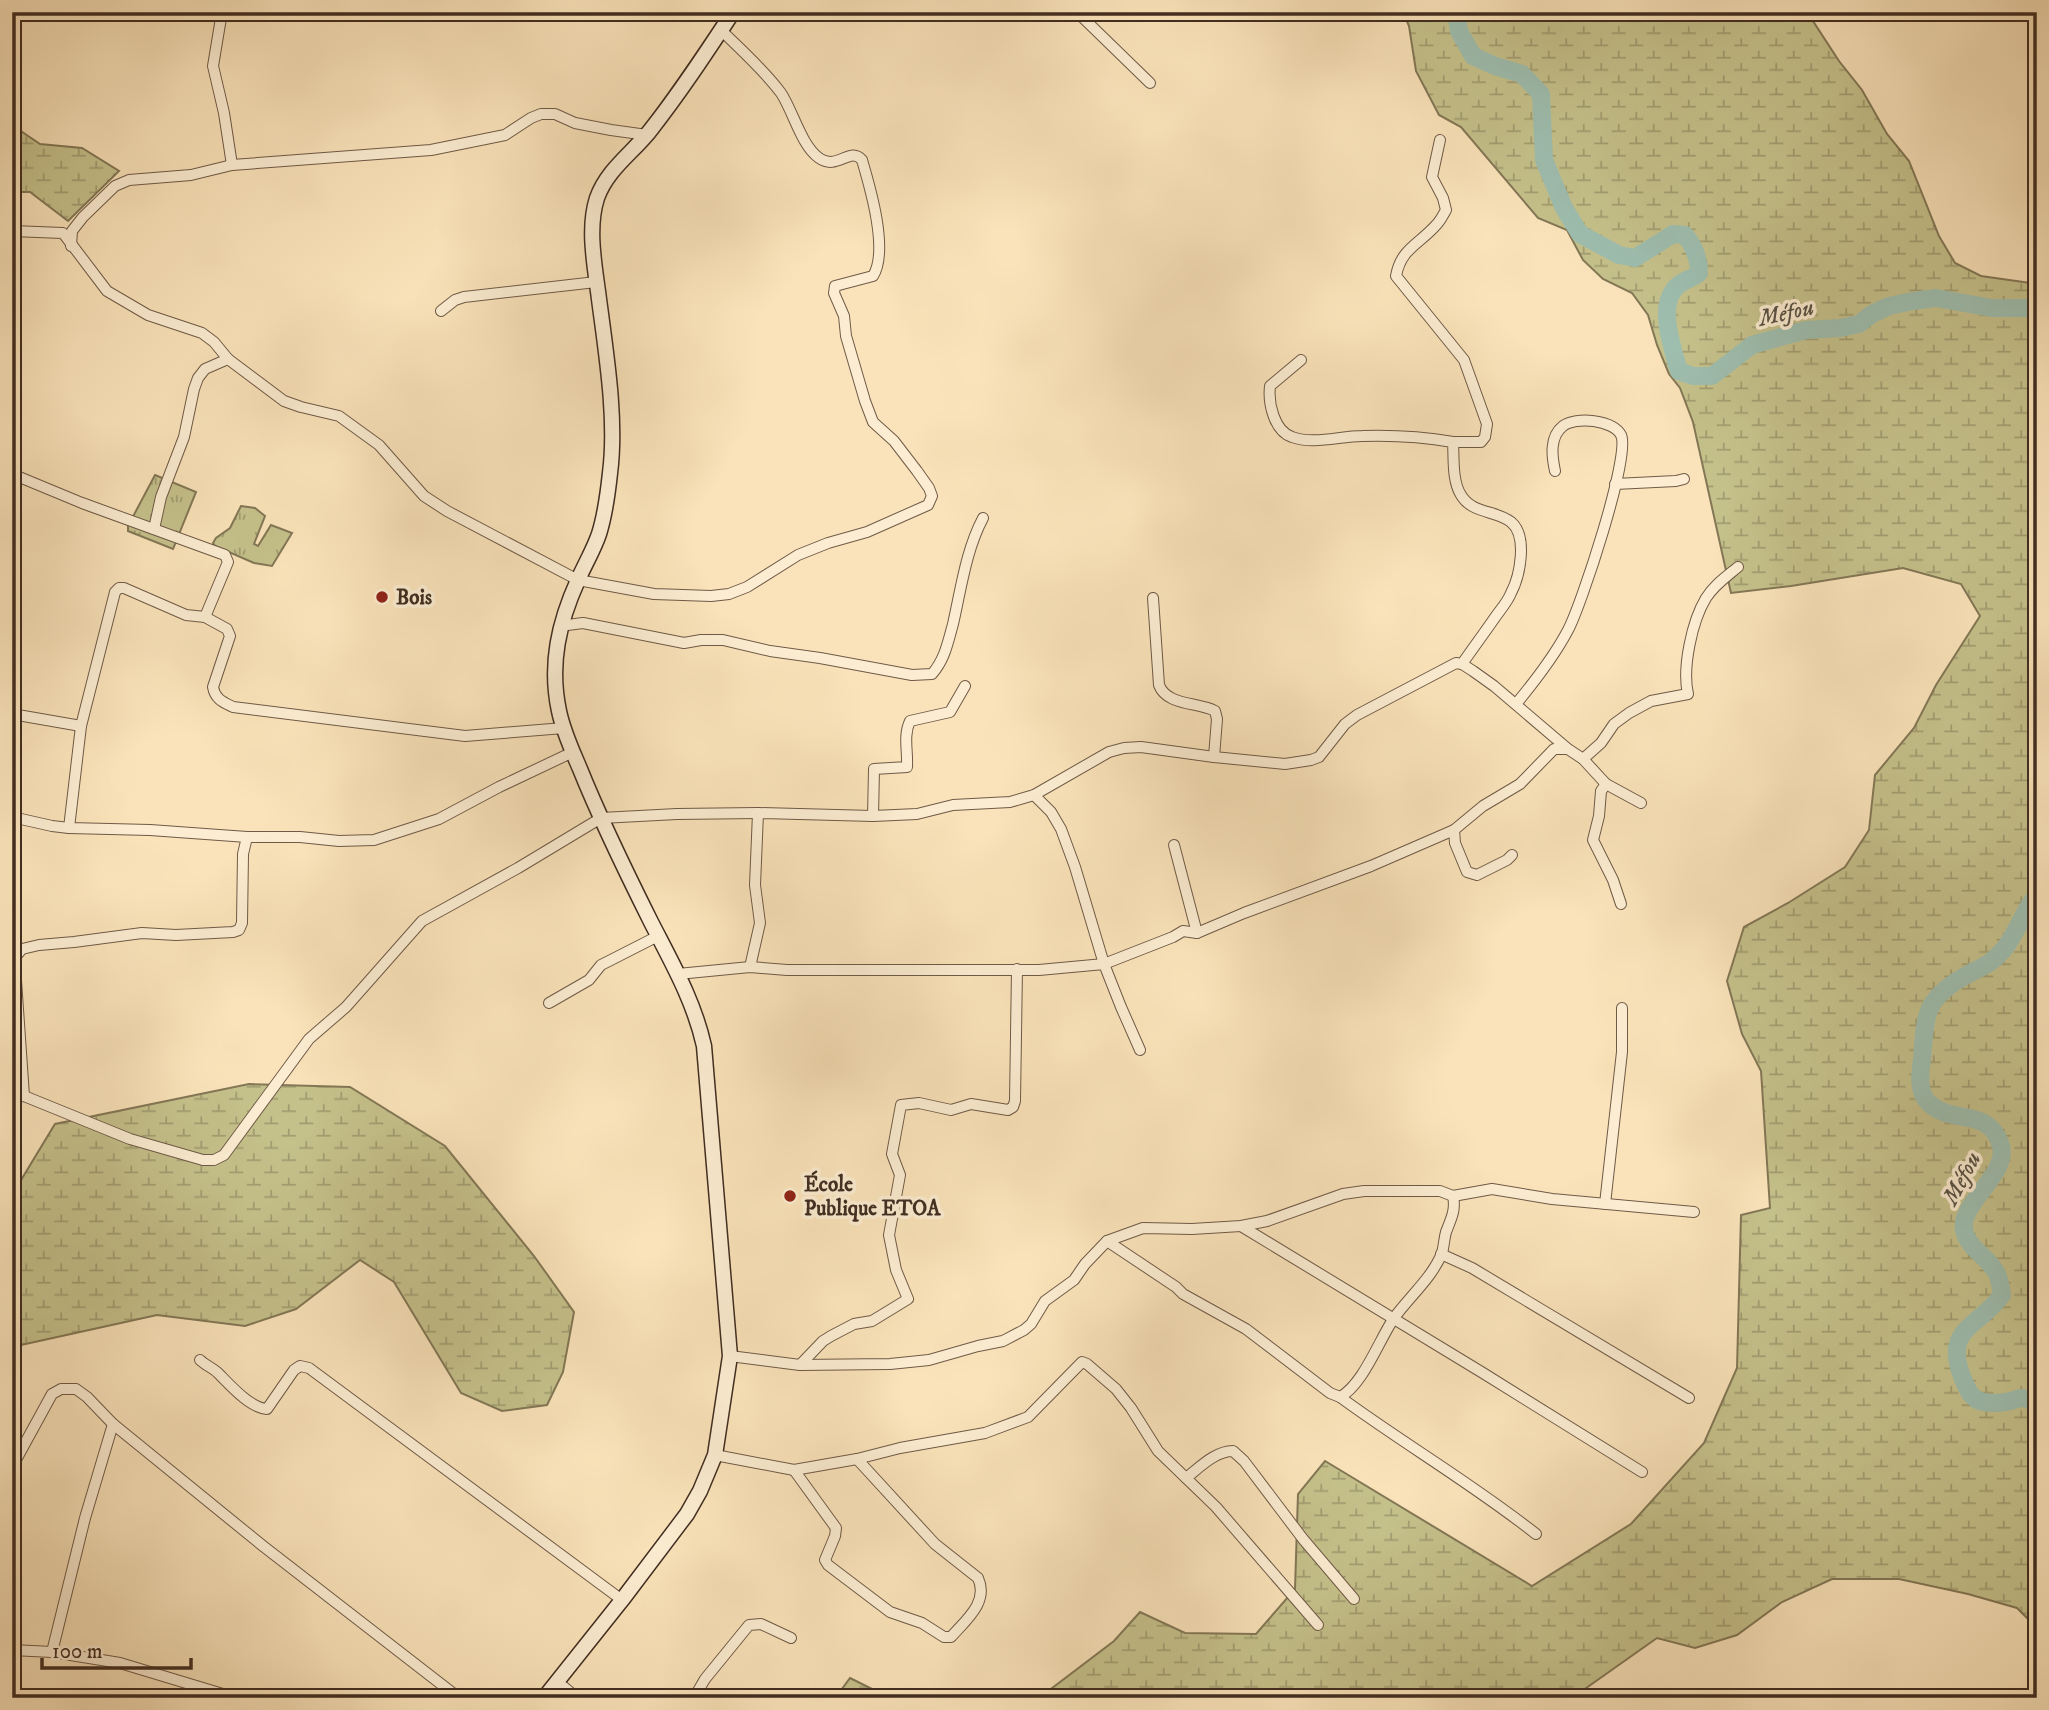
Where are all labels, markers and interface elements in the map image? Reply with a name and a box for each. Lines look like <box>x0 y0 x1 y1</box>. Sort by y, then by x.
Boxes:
water label: Méfou <box>1754 293 1817 334</box>
place label: Bois <box>396 585 432 611</box>
marker: Bois <box>374 589 390 605</box>
water label: Méfou <box>1935 1147 1988 1212</box>
place label: École Publique ETOA <box>804 1170 941 1222</box>
marker: École Publique ETOA <box>782 1188 798 1204</box>
scale bar <box>42 1626 191 1670</box>
text: 100 m <box>52 1639 103 1665</box>

